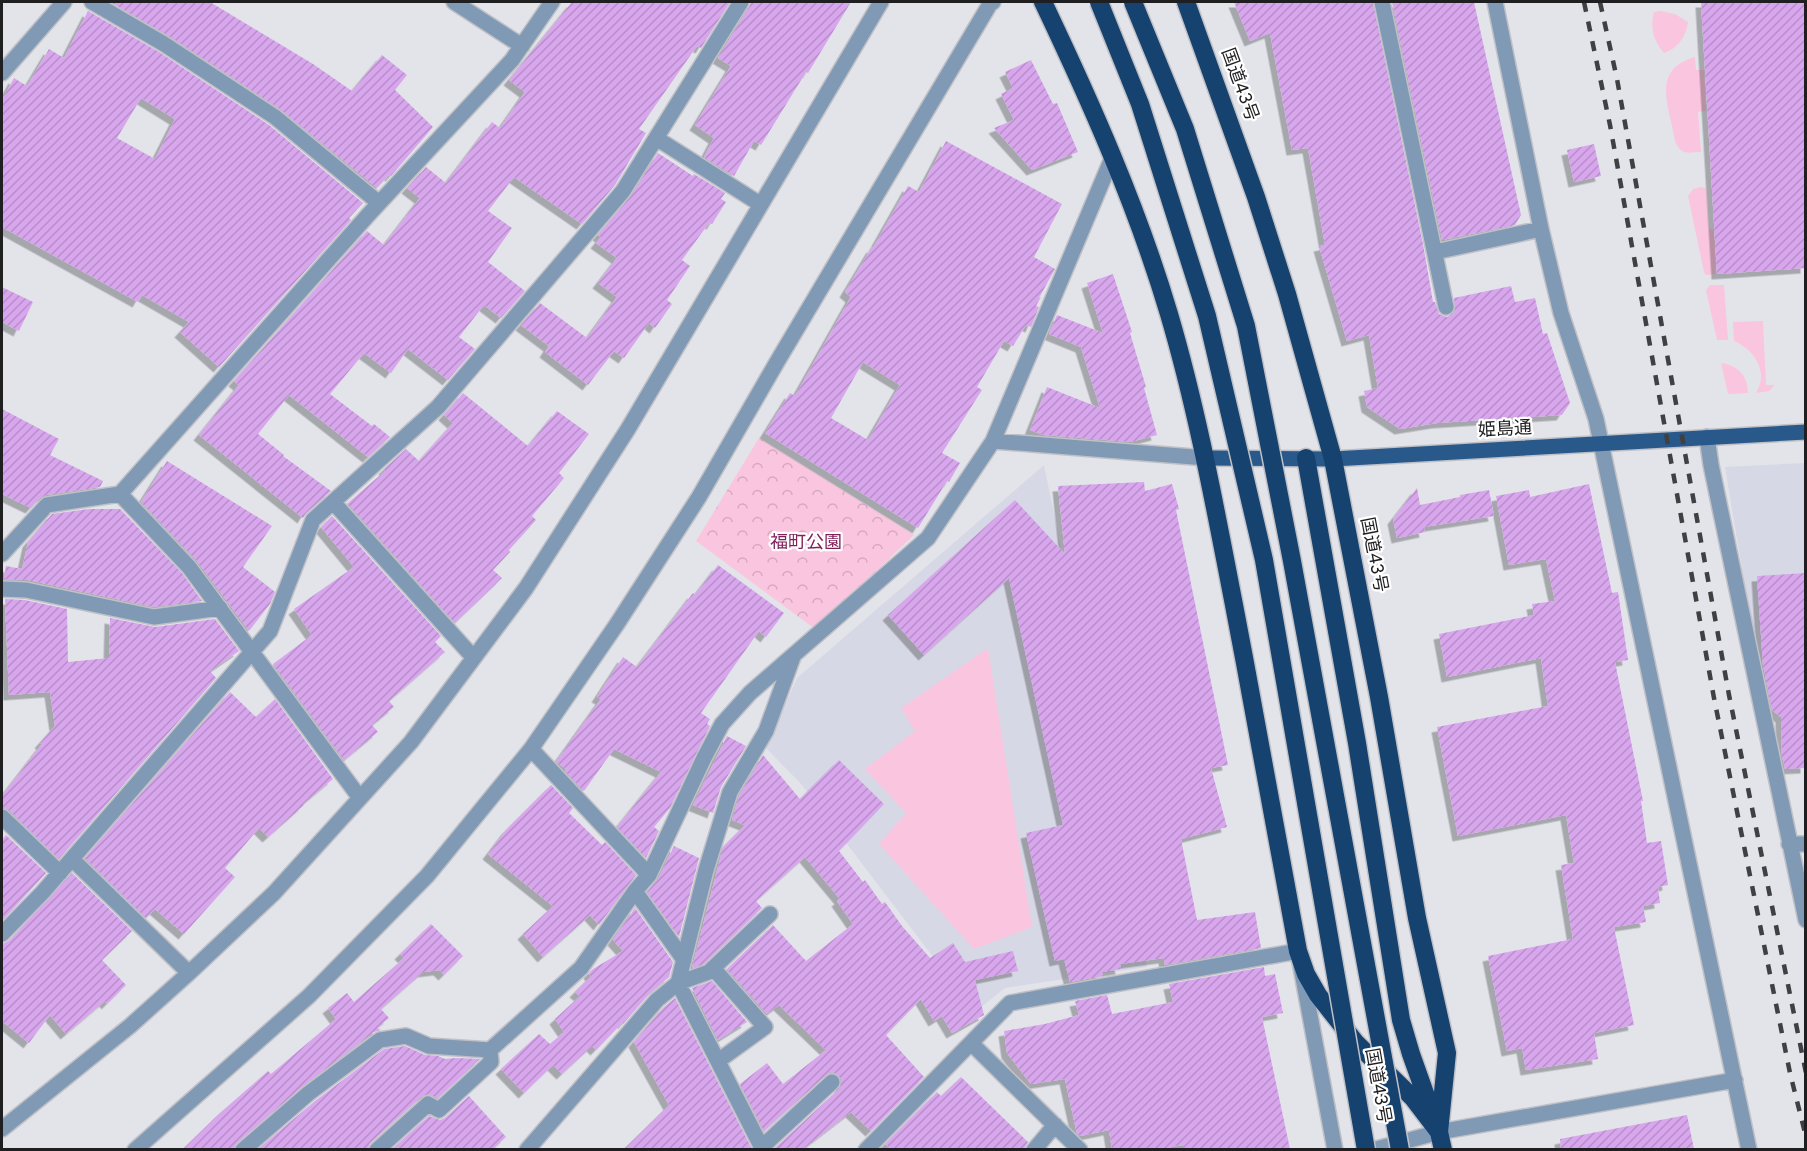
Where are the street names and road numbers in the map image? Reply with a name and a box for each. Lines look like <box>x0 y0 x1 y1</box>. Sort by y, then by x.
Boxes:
street label: 国道43号 <box>1215 45 1263 125</box>
street label: 姫島通 <box>1477 417 1533 443</box>
street label: 国道43号 <box>1354 515 1392 595</box>
street label: 国道43号 <box>1359 1047 1395 1125</box>

